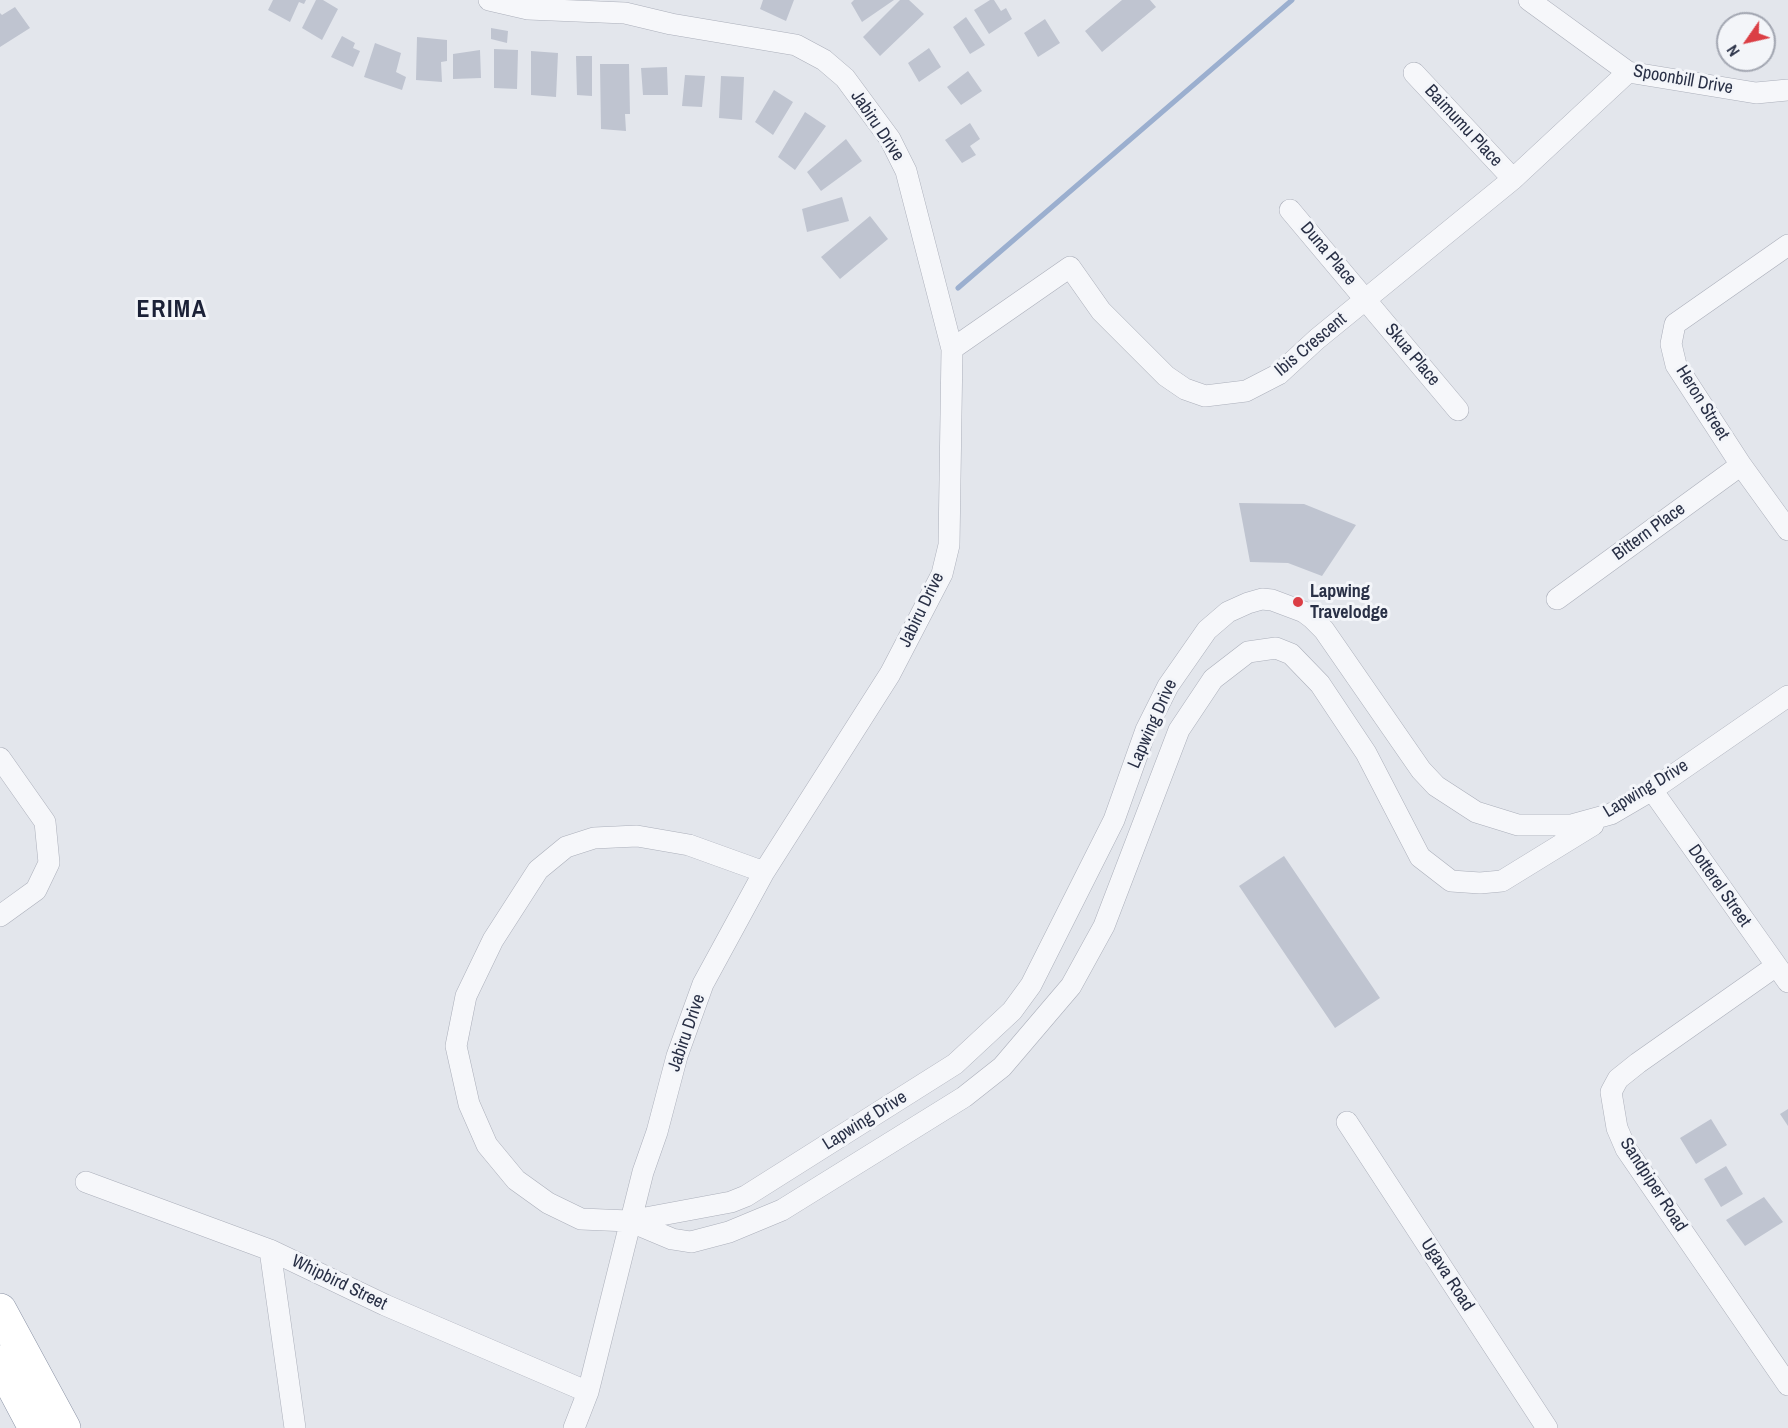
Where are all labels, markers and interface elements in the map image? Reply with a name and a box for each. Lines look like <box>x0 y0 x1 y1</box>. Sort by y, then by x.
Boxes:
north arrow <box>1716 12 1776 72</box>
text: N <box>1721 41 1745 61</box>
street label: Spoonbill Drive <box>1631 61 1735 99</box>
street label: Baimumu Place <box>1420 81 1506 171</box>
street label: Jabiru Drive <box>846 87 908 165</box>
street label: Duna Place <box>1295 218 1361 290</box>
district label: ERIMA <box>137 297 207 325</box>
street label: Ibis Crescent <box>1271 309 1351 381</box>
street label: Skua Place <box>1380 319 1444 391</box>
street label: Heron Street <box>1671 362 1733 444</box>
street label: Bittern Place <box>1608 498 1690 566</box>
street label: Jabiru Drive <box>895 569 949 651</box>
place label: Lapwing Travelodge <box>1310 581 1388 624</box>
marker: Lapwing Travelodge <box>1291 595 1305 609</box>
street label: Lapwing Drive <box>1124 676 1182 772</box>
street label: Lapwing Drive <box>1600 755 1692 823</box>
street label: Dotterel Street <box>1683 841 1755 931</box>
street label: Jabiru Drive <box>664 991 710 1075</box>
street label: Lapwing Drive <box>819 1087 911 1155</box>
street label: Sandpiper Road <box>1615 1134 1691 1236</box>
street label: Ugava Road <box>1416 1235 1478 1315</box>
street label: Whipbird Street <box>288 1251 390 1315</box>

